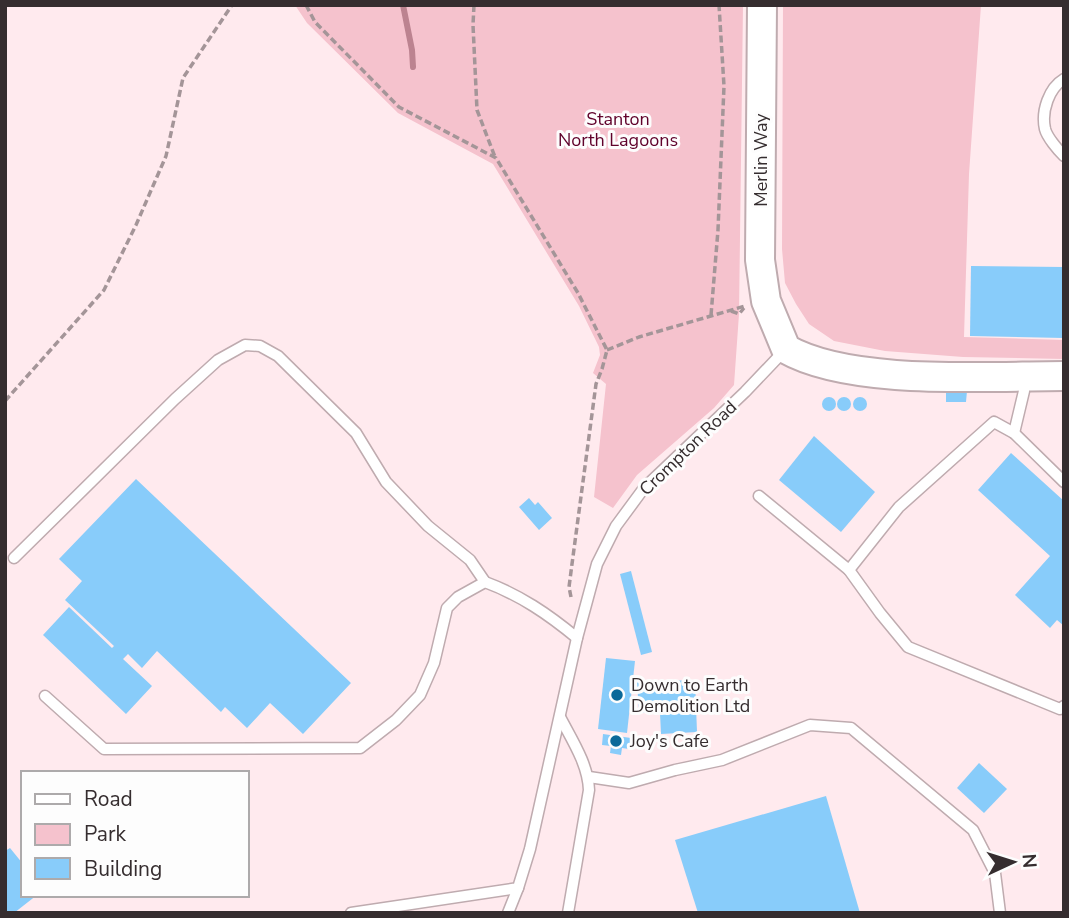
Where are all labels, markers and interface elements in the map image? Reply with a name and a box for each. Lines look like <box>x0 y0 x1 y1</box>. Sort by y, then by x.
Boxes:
park label: Stanton North Lagoons <box>558 107 678 152</box>
street label: Merlin Way <box>749 113 773 207</box>
street label: Crompton Road <box>634 395 742 501</box>
place label: Down to Earth Demolition Ltd <box>631 673 750 718</box>
marker: Down to Earth Demolition Ltd <box>609 687 625 703</box>
place label: Joy's Cafe <box>629 729 709 753</box>
marker: Joy's Cafe <box>608 733 624 749</box>
legend <box>21 771 248 897</box>
text: Road <box>84 785 133 813</box>
text: Park <box>84 820 126 848</box>
north arrow <box>978 827 1048 897</box>
text: N <box>1015 853 1042 869</box>
text: Building <box>84 855 162 883</box>

